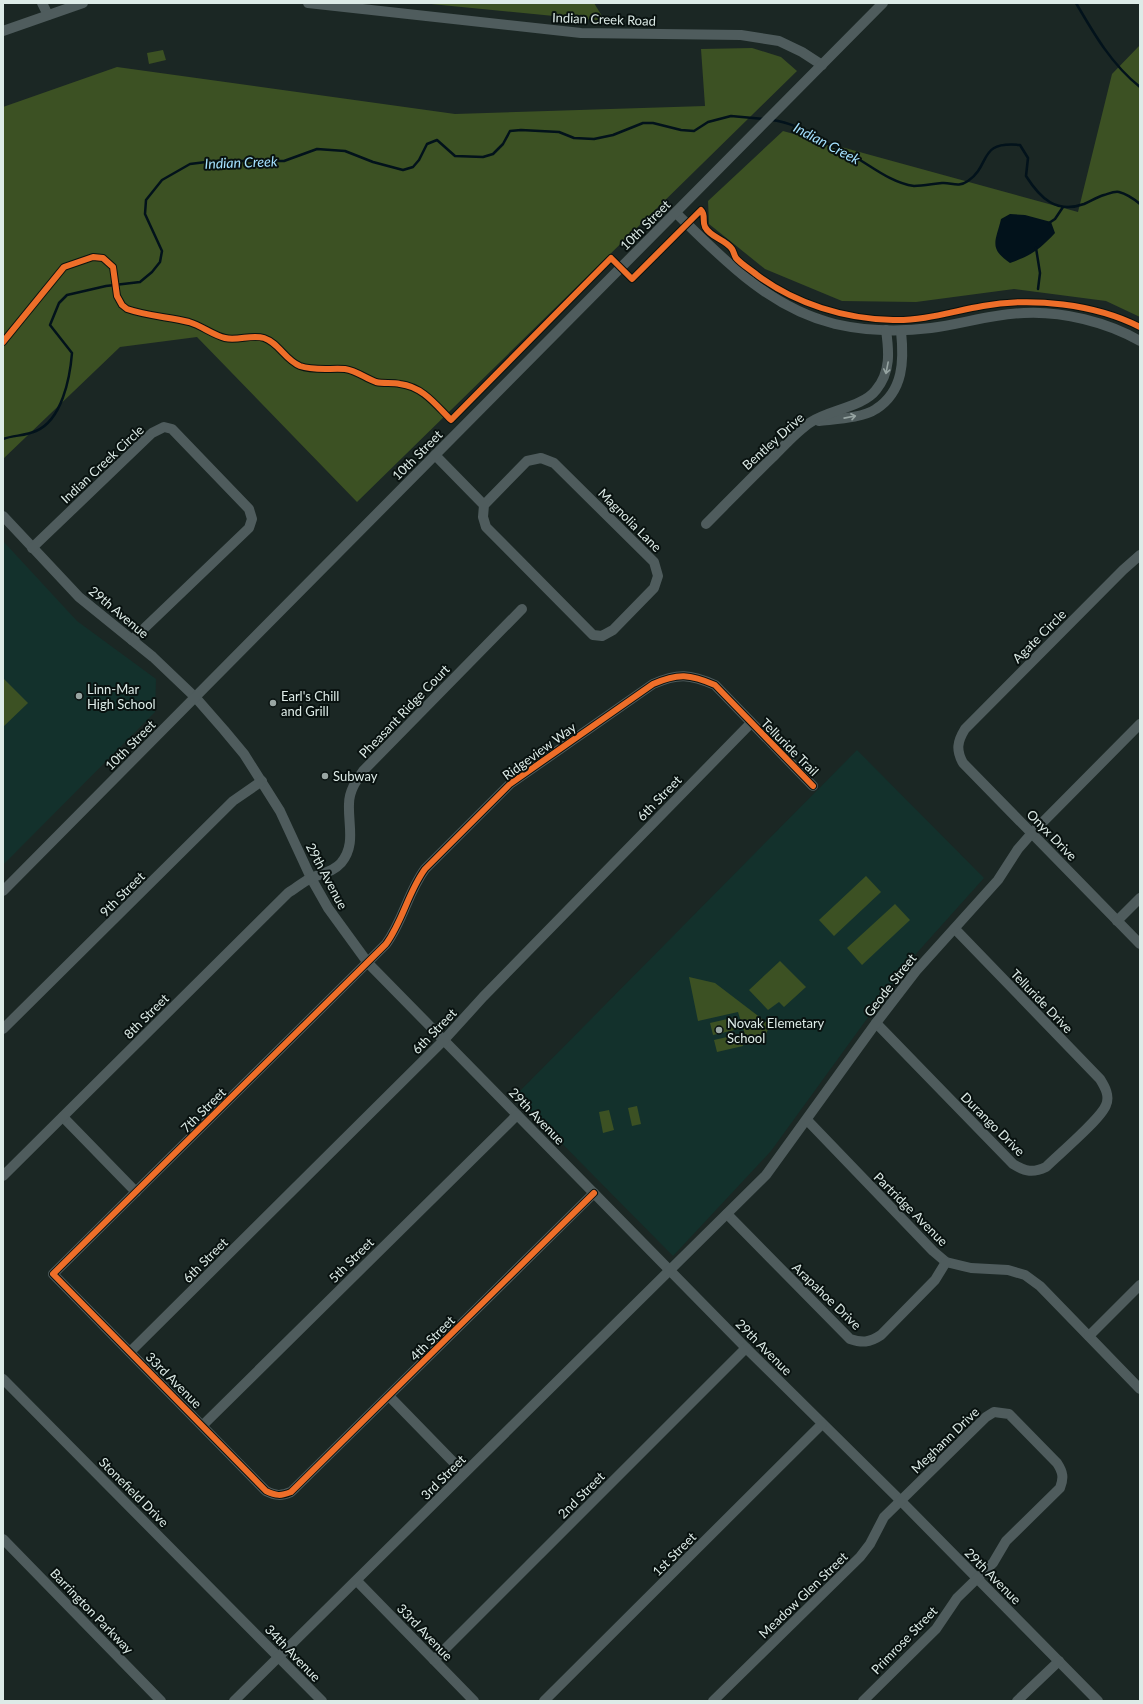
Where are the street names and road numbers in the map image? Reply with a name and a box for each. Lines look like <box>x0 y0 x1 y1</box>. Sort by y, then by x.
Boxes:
street label: Indian Creek Road <box>552 9 656 29</box>
street label: 10th Street <box>617 196 674 253</box>
street label: Bentley Drive <box>739 409 807 473</box>
street label: Indian Creek Circle <box>57 421 147 506</box>
street label: 10th Street <box>389 426 446 483</box>
street label: Magnolia Lane <box>595 485 665 555</box>
street label: 29th Avenue <box>86 582 152 642</box>
street label: Agate Circle <box>1009 606 1069 666</box>
street label: Pheasant Ridge Court <box>355 661 453 761</box>
street label: Telluride Trail <box>758 715 822 779</box>
street label: 10th Street <box>102 716 159 773</box>
street label: Ridgeview Way <box>499 719 579 783</box>
street label: 6th Street <box>633 772 685 824</box>
street label: Onyx Drive <box>1024 806 1080 864</box>
street label: 29th Avenue <box>303 840 351 912</box>
street label: 9th Street <box>96 868 148 920</box>
street label: Geode Street <box>860 950 920 1020</box>
street label: Telluride Drive <box>1008 966 1077 1036</box>
street label: 8th Street <box>120 990 172 1042</box>
street label: 6th Street <box>408 1005 460 1057</box>
street label: 7th Street <box>177 1084 229 1136</box>
street label: 29th Avenue <box>506 1084 568 1148</box>
street label: Durango Drive <box>958 1089 1028 1159</box>
street label: Partridge Avenue <box>871 1169 951 1249</box>
street label: 6th Street <box>179 1234 231 1286</box>
street label: 5th Street <box>325 1234 377 1286</box>
street label: Arapahoe Drive <box>789 1259 865 1333</box>
street label: 4th Street <box>406 1312 458 1364</box>
street label: 29th Avenue <box>733 1316 796 1379</box>
street label: 33rd Avenue <box>143 1349 205 1411</box>
street label: Meghann Drive <box>908 1404 982 1476</box>
street label: 3rd Street <box>417 1451 469 1503</box>
street label: Stonefield Drive <box>96 1454 172 1530</box>
street label: 2nd Street <box>554 1468 608 1522</box>
street label: 1st Street <box>649 1529 699 1579</box>
street label: 29th Avenue <box>962 1545 1025 1608</box>
street label: Meadow Glen Street <box>755 1548 851 1641</box>
street label: Barrington Parkway <box>47 1565 137 1657</box>
street label: 33rd Avenue <box>394 1600 456 1664</box>
street label: Primrose Street <box>868 1603 941 1677</box>
street label: 34th Avenue <box>262 1621 324 1685</box>

